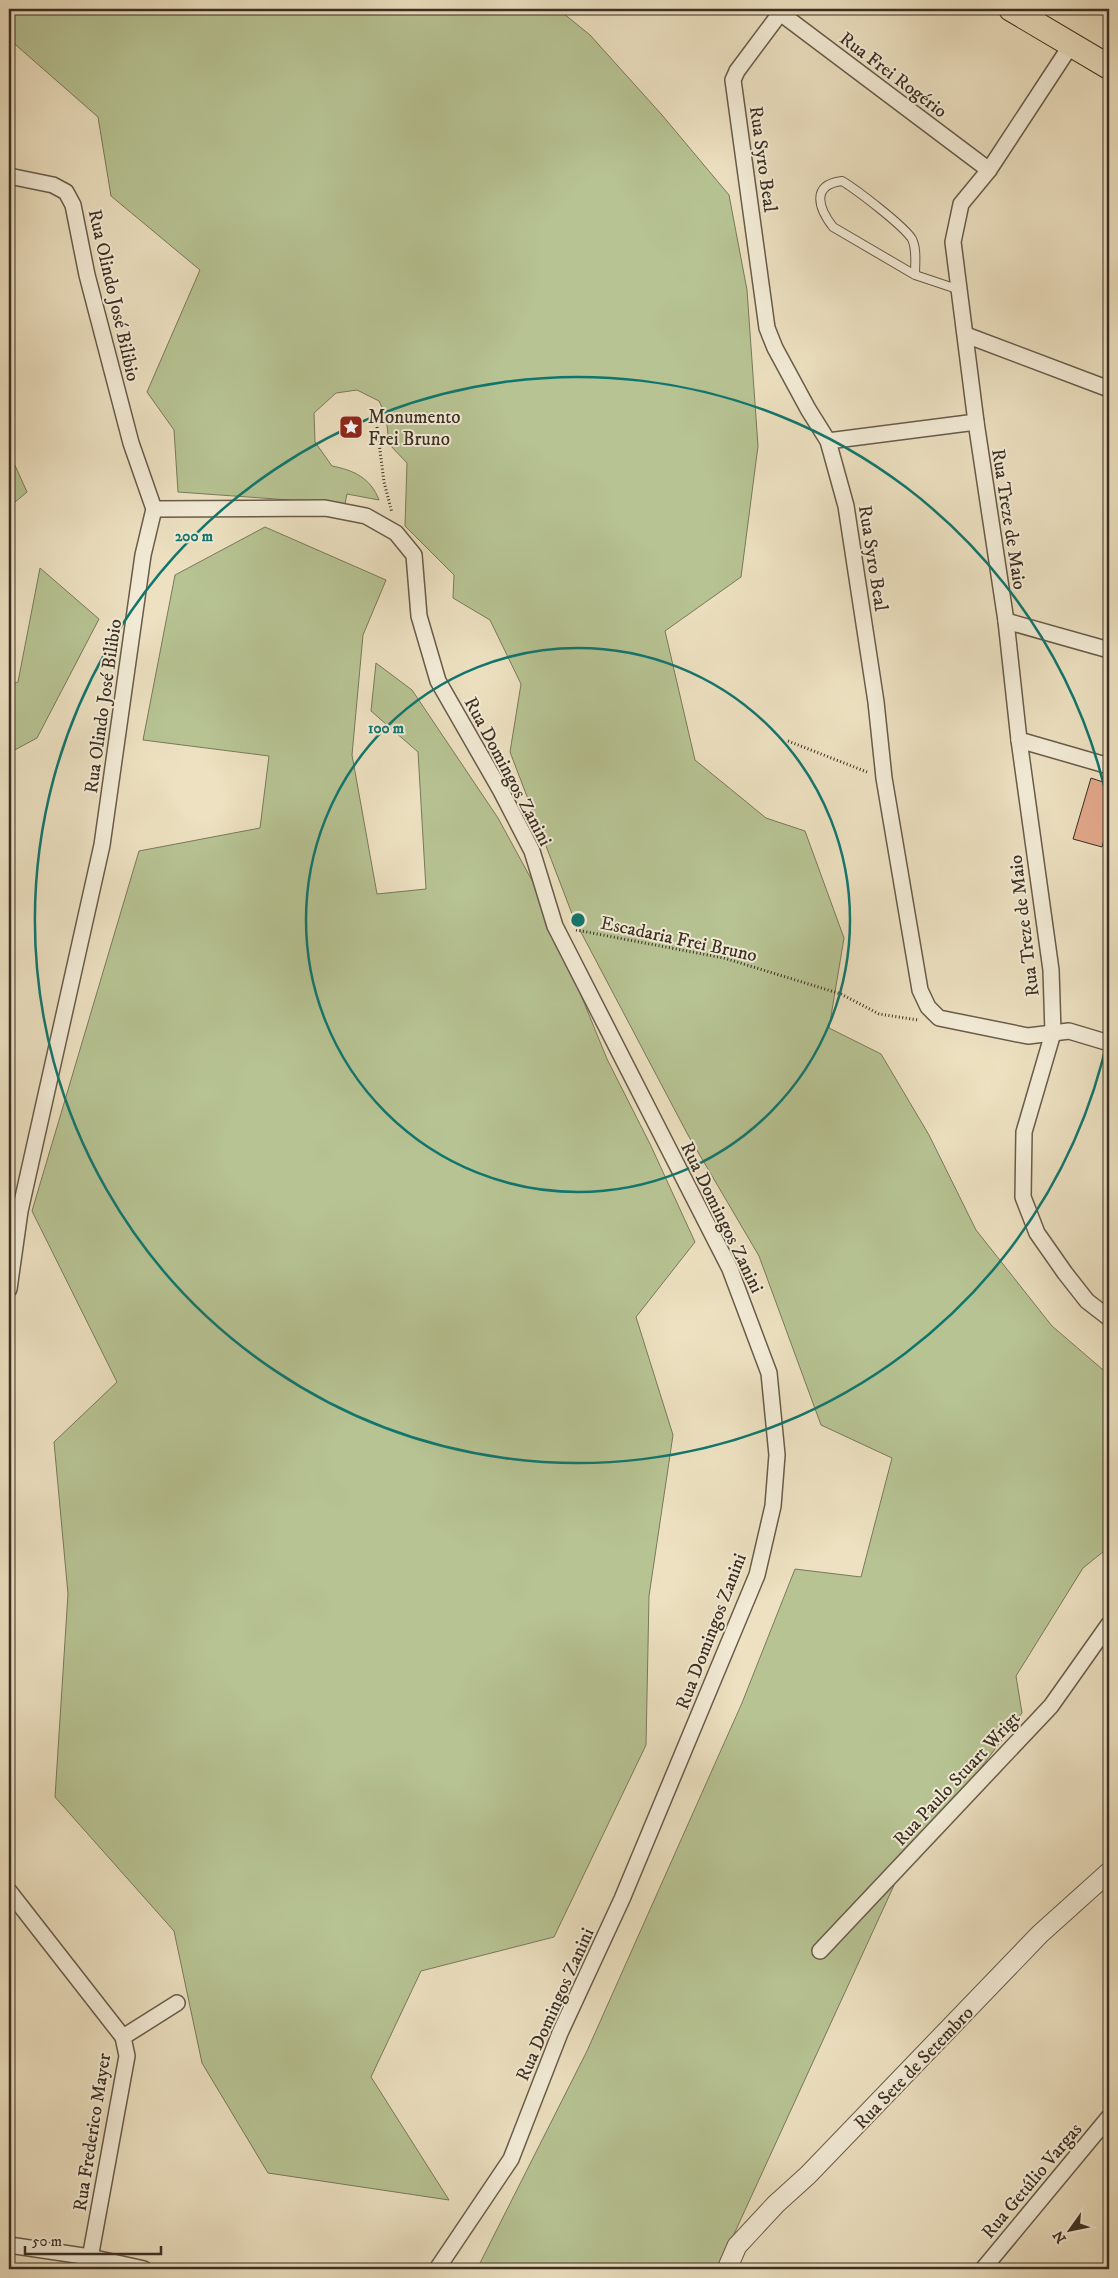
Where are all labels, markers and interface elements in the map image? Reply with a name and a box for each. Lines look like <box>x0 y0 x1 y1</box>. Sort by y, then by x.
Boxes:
street label: Rua Frei Rogério <box>835 27 951 123</box>
street label: Rua Syro Beal <box>744 105 781 214</box>
street label: Rua Olindo José Bilibio <box>83 207 145 384</box>
place label: Monumento Frei Bruno <box>368 406 461 451</box>
place icon: Monumento Frei Bruno <box>338 414 364 440</box>
street label: Rua Treze de Maio <box>986 447 1031 591</box>
street label: Rua Syro Beal <box>853 504 892 613</box>
text: 200 m <box>175 527 214 546</box>
street label: Rua Olindo José Bilibio <box>80 618 127 795</box>
street label: Rua Domingos Zanini <box>459 693 557 850</box>
text: 100 m <box>368 719 405 738</box>
street label: Rua Treze de Maio <box>1004 854 1045 998</box>
centre of rings <box>569 911 587 929</box>
street label: Escadaria Frei Bruno <box>598 912 759 967</box>
street label: Rua Domingos Zanini <box>675 1138 768 1297</box>
street label: Rua Domingos Zanini <box>671 1550 752 1713</box>
street label: Rua Paulo Stuart Wrigt <box>889 1707 1025 1851</box>
street label: Rua Domingos Zanini <box>511 1924 600 2085</box>
street label: Rua Sete de Setembro <box>849 2002 979 2134</box>
street label: Rua Frederico Mayer <box>69 2052 116 2213</box>
street label: Rua Getúlio Vargas <box>977 2118 1087 2243</box>
north arrow <box>1046 2206 1096 2256</box>
scale bar <box>25 2223 161 2255</box>
text: N <box>1049 2226 1071 2246</box>
text: 50 m <box>32 2232 62 2251</box>

